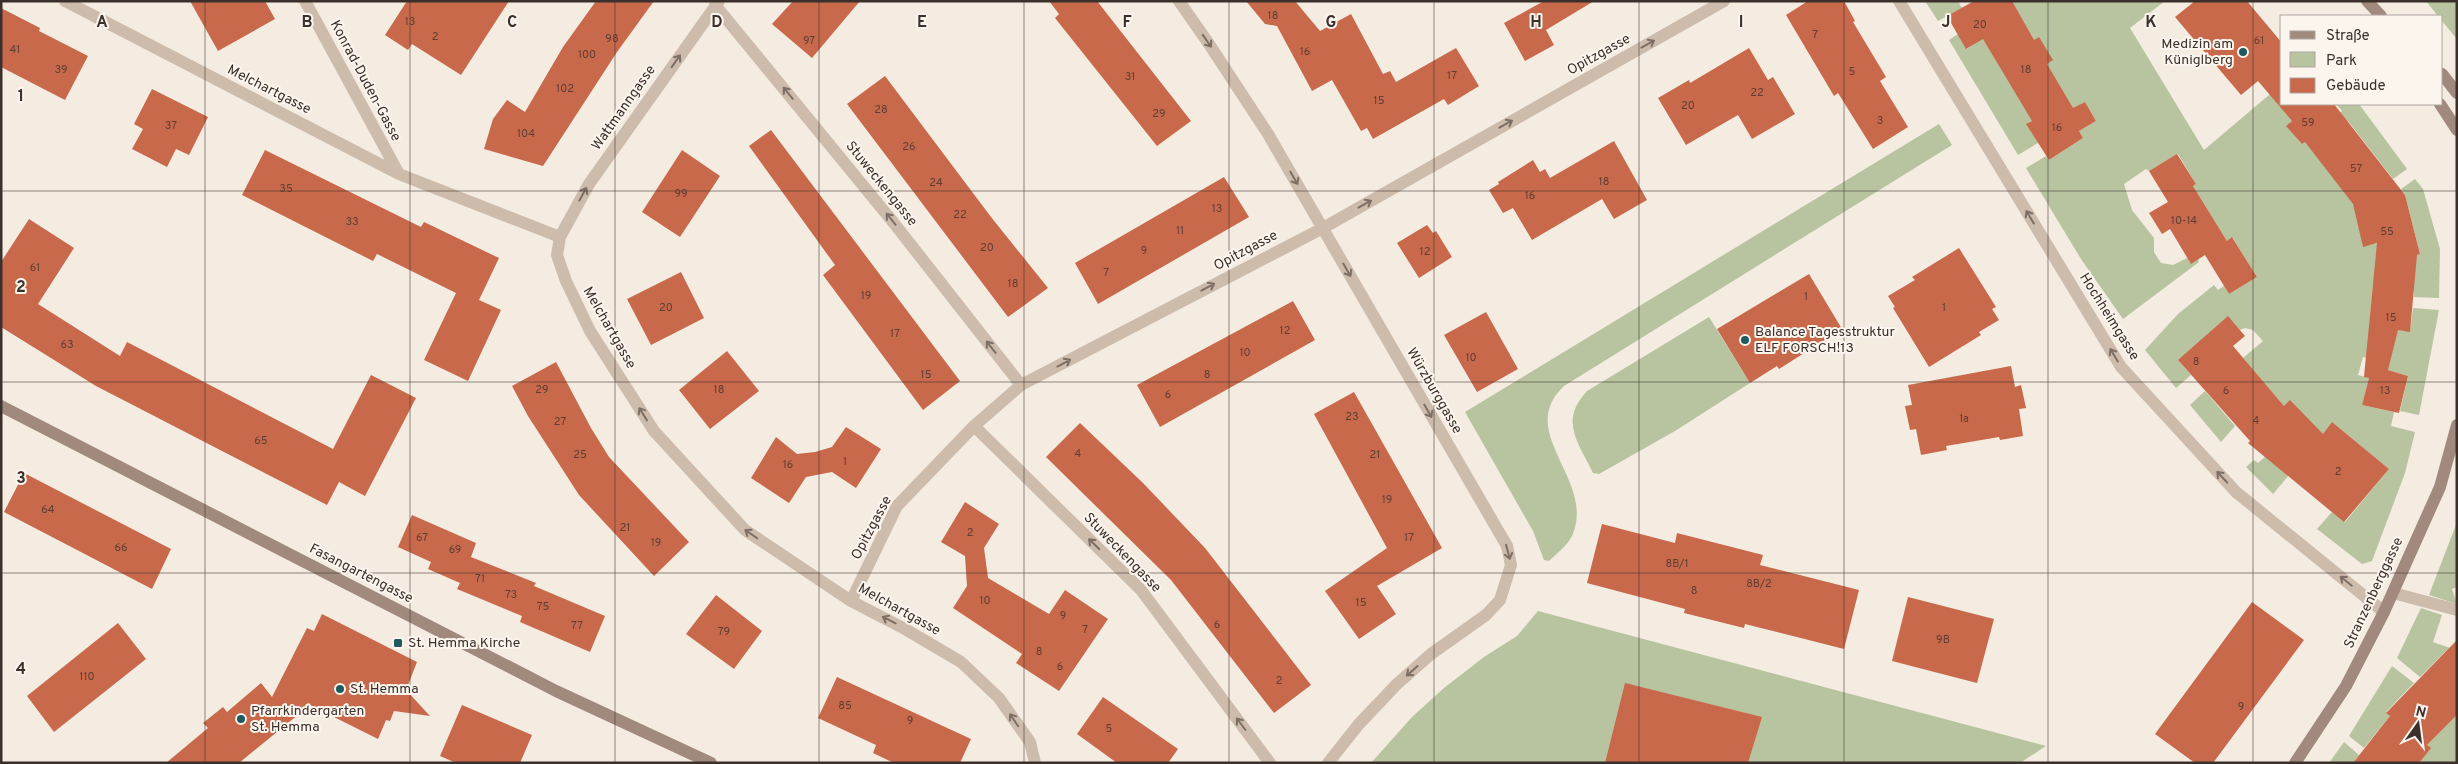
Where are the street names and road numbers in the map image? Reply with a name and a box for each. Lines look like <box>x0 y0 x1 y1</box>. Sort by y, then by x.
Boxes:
street label: Konrad-Duden-Gasse <box>326 18 404 144</box>
street label: Opitzgasse <box>1564 31 1634 79</box>
street label: Melchartgasse <box>224 62 314 118</box>
street label: Wattmanngasse <box>588 62 660 154</box>
street label: Stuweckengasse <box>842 138 920 230</box>
street label: Opitzgasse <box>1211 227 1281 275</box>
street label: Hochheimgasse <box>2075 270 2143 364</box>
street label: Melchartgasse <box>579 284 639 372</box>
street label: Würzburggasse <box>1403 345 1465 437</box>
street label: Opitzgasse <box>848 493 896 563</box>
street label: Stuweckengasse <box>1080 510 1164 596</box>
street label: Stranzenberggasse <box>2341 535 2407 651</box>
street label: Fasangartengasse <box>306 541 416 607</box>
street label: Melchartgasse <box>855 580 943 640</box>

